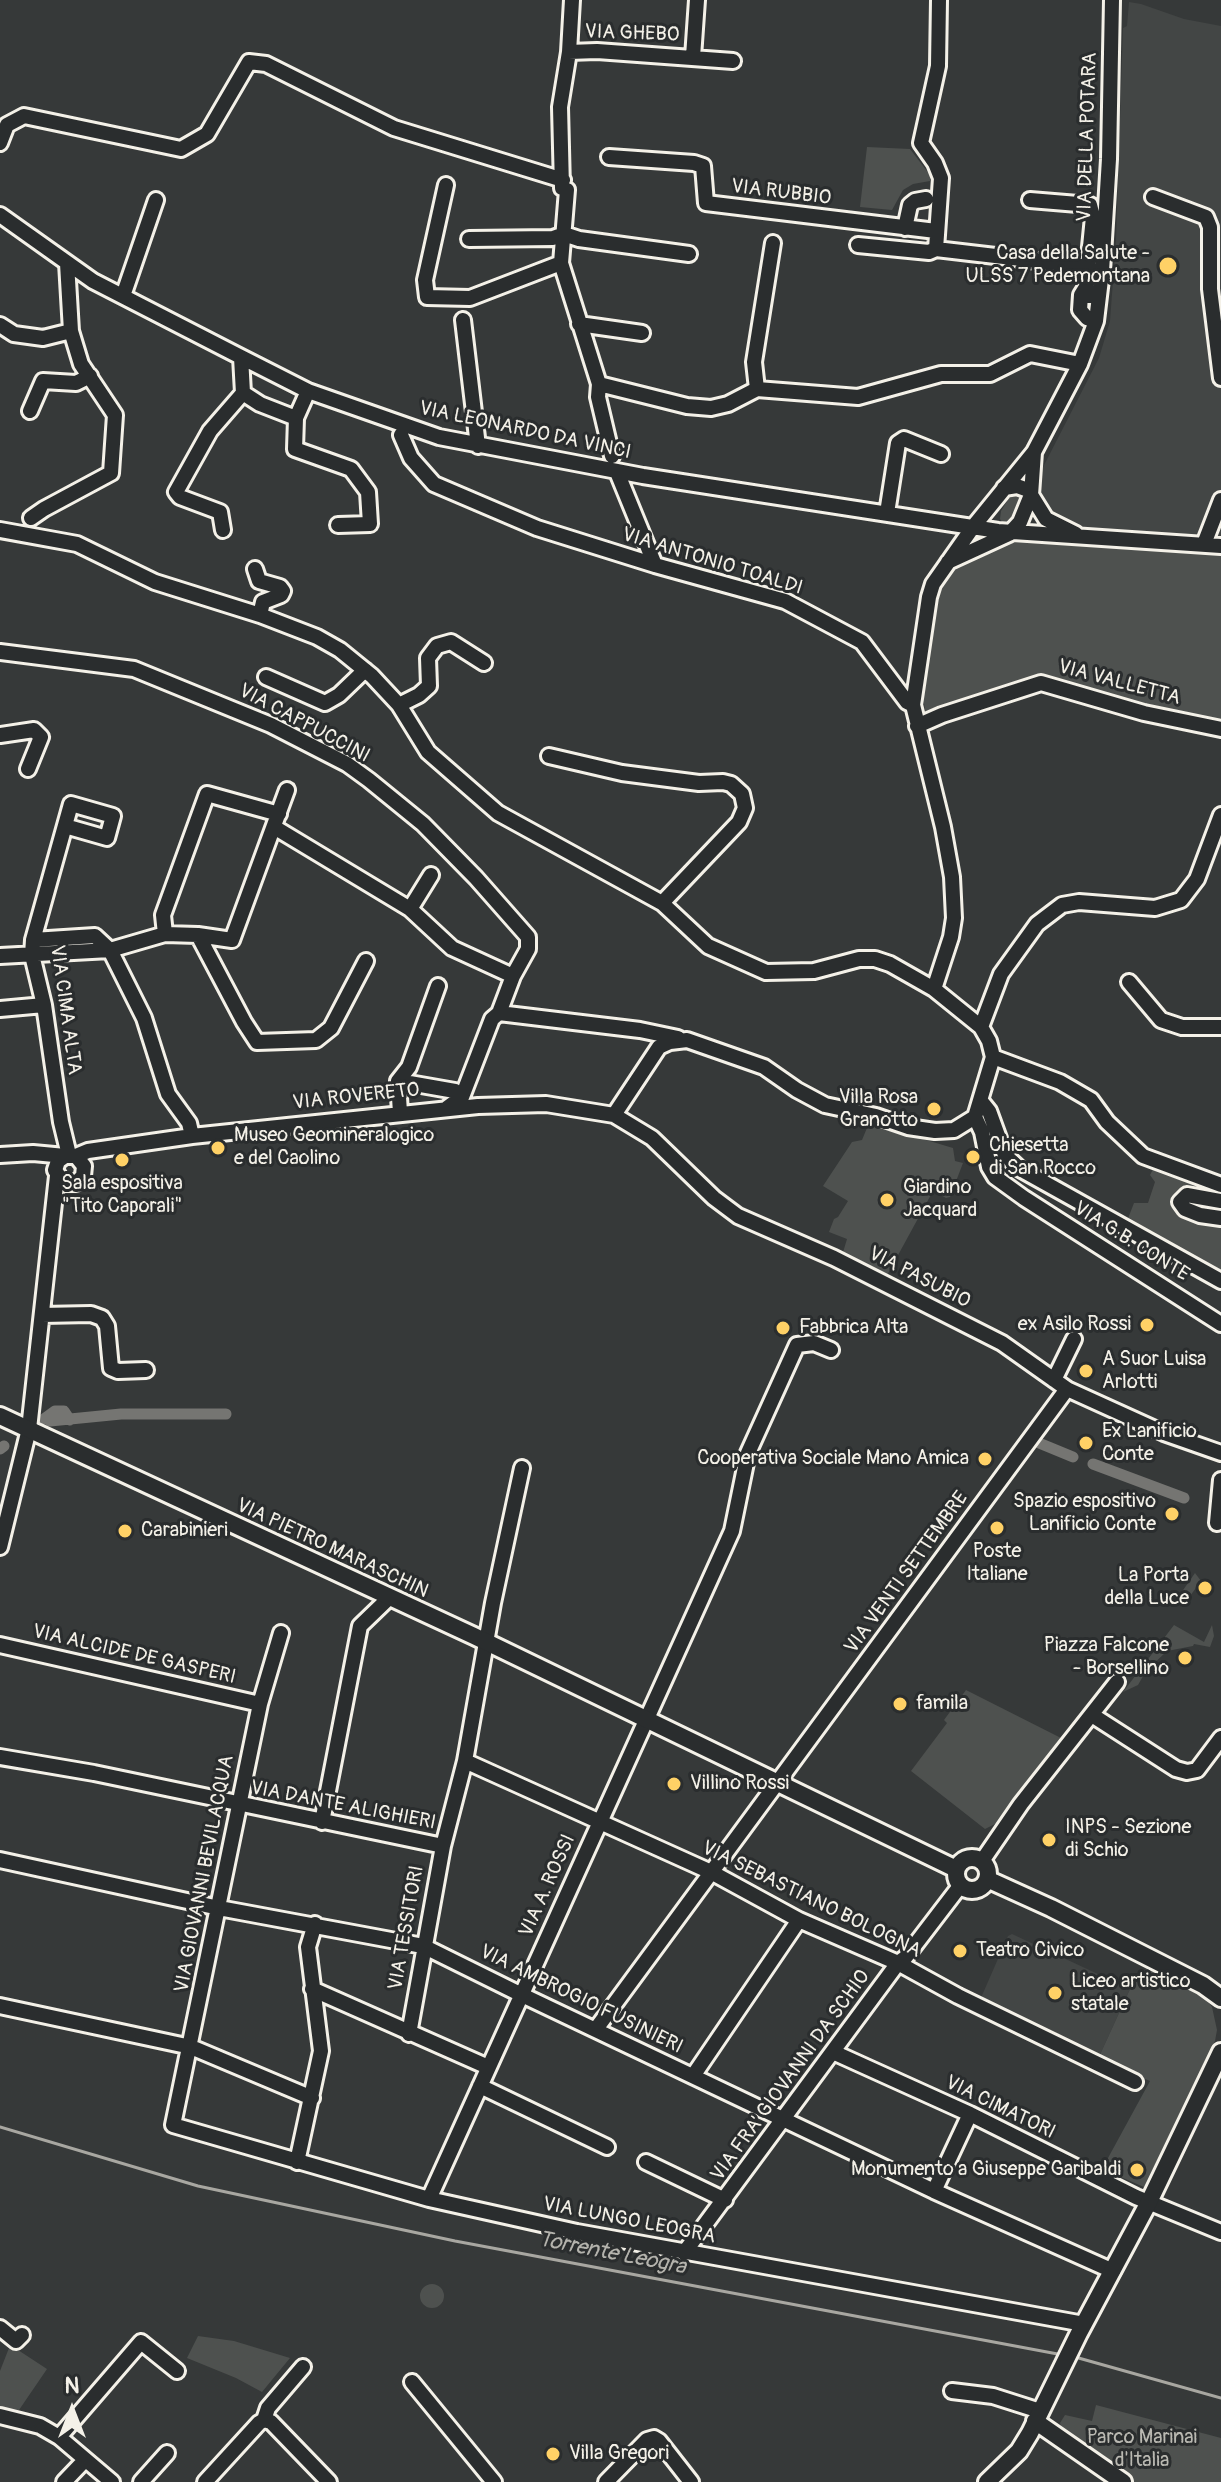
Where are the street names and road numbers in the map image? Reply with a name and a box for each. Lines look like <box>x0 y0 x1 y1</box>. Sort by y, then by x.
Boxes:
street label: VIA GHEBO <box>584 20 680 48</box>
street label: VIA DELLA POTARA <box>1073 52 1103 222</box>
street label: VIA RUBBIO <box>730 175 832 211</box>
street label: VIA LEONARDO DA VINCI <box>417 397 633 465</box>
street label: VIA ANTONIO TOALDI <box>619 523 805 601</box>
street label: VIA VALLETTA <box>1055 655 1183 711</box>
street label: VIA CAPPUCCINI <box>234 679 374 769</box>
street label: VIA CIMA ALTA <box>44 944 86 1076</box>
street label: VIA ROVERETO <box>291 1078 421 1116</box>
street label: VIA G.B. CONTE <box>1069 1197 1193 1287</box>
street label: VIA PASUBIO <box>864 1242 974 1314</box>
street label: VIA VENTI SETTEMBRE <box>840 1487 974 1659</box>
street label: VIA PIETRO MARASCHIN <box>232 1494 432 1604</box>
street label: VIA ALCIDE DE GASPERI <box>30 1620 238 1690</box>
street label: VIA GIOVANNI BEVILACQUA <box>170 1753 240 1995</box>
street label: VIA DANTE ALIGHIERI <box>248 1776 438 1836</box>
street label: VIA A. ROSSI <box>515 1831 581 1941</box>
street label: VIA SEBASTIANO BOLOGNA <box>697 1836 925 1964</box>
street label: VIA TESSITORI <box>384 1864 430 1992</box>
street label: VIA AMBROGIO FUSINIERI <box>475 1940 687 2060</box>
street label: VIA FRA' GIOVANNI DA SCHIO <box>706 1966 876 2186</box>
street label: VIA CIMATORI <box>941 2071 1059 2145</box>
street label: VIA LUNGO LEOGRA <box>541 2192 717 2250</box>

